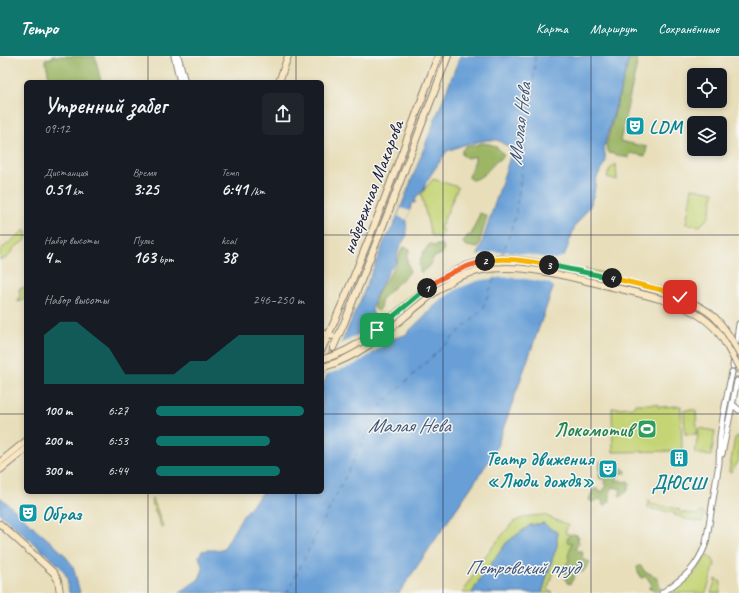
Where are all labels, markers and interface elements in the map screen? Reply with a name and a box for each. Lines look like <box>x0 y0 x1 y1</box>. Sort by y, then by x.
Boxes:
text: Tempo <box>20 16 58 40</box>
text: Карта <box>536 20 568 37</box>
text: Маршрут <box>590 20 636 37</box>
text: Сохранённые <box>658 20 719 37</box>
map controls <box>687 68 727 156</box>
button: locate <box>687 68 727 108</box>
water label: Малая Нева <box>502 80 537 166</box>
text: Утренний забег <box>44 92 167 120</box>
button: share <box>262 93 304 135</box>
street label: набережная Макарова <box>336 115 410 258</box>
theatre icon: LDM <box>624 115 646 137</box>
place label: LDM <box>649 115 684 139</box>
button: layers <box>687 116 727 156</box>
text: 09:12 <box>44 121 70 137</box>
text: Дистанция <box>44 165 88 179</box>
text: Время <box>133 165 156 179</box>
text: Темп <box>221 165 239 179</box>
text: 0.51 <box>44 179 70 200</box>
text: 3:25 <box>133 179 159 200</box>
text: 6:41 <box>221 179 248 200</box>
text: km <box>70 184 83 198</box>
text: /km <box>248 184 265 198</box>
text: Набор высоты <box>44 233 99 247</box>
text: Пульс <box>133 233 154 247</box>
text: kcal <box>221 233 236 247</box>
text: 4 <box>44 247 52 268</box>
text: 163 <box>133 247 156 268</box>
text: 38 <box>221 247 237 268</box>
pin: 2 <box>475 251 495 271</box>
text: m <box>52 252 60 266</box>
text: bpm <box>156 252 174 266</box>
text: 2 <box>483 254 487 268</box>
pin: 3 <box>539 255 559 275</box>
text: 3 <box>547 258 551 272</box>
pin: 4 <box>602 268 622 288</box>
text: 4 <box>610 271 614 285</box>
pin: 1 <box>417 278 437 298</box>
pin <box>663 280 697 314</box>
text: 1 <box>425 281 429 295</box>
icon: check <box>669 286 691 308</box>
text: Набор высоты <box>44 292 109 308</box>
text: 246–250 m <box>253 292 304 308</box>
pin <box>360 313 394 347</box>
icon: arrive <box>366 319 388 341</box>
text: 100 m <box>44 403 72 419</box>
text: 6:27 <box>108 403 128 419</box>
water label: Малая Нева <box>368 413 452 438</box>
place label: Локомотив <box>554 418 637 442</box>
sports icon: Локомотив <box>636 418 658 440</box>
text: 200 m <box>44 433 72 449</box>
text: 6:53 <box>108 433 128 449</box>
place label: Театр движения «Люди дождя» <box>486 447 596 493</box>
building icon: ДЮСШ <box>668 447 690 469</box>
theatre icon: Театр движения «Люди дождя» <box>597 458 619 480</box>
text: 300 m <box>44 463 72 479</box>
text: 6:44 <box>108 463 128 479</box>
place label: ДЮСШ <box>652 471 709 495</box>
theatre icon: Образ <box>17 502 39 524</box>
place label: Образ <box>42 502 83 526</box>
water label: Петровский пруд <box>466 555 583 580</box>

